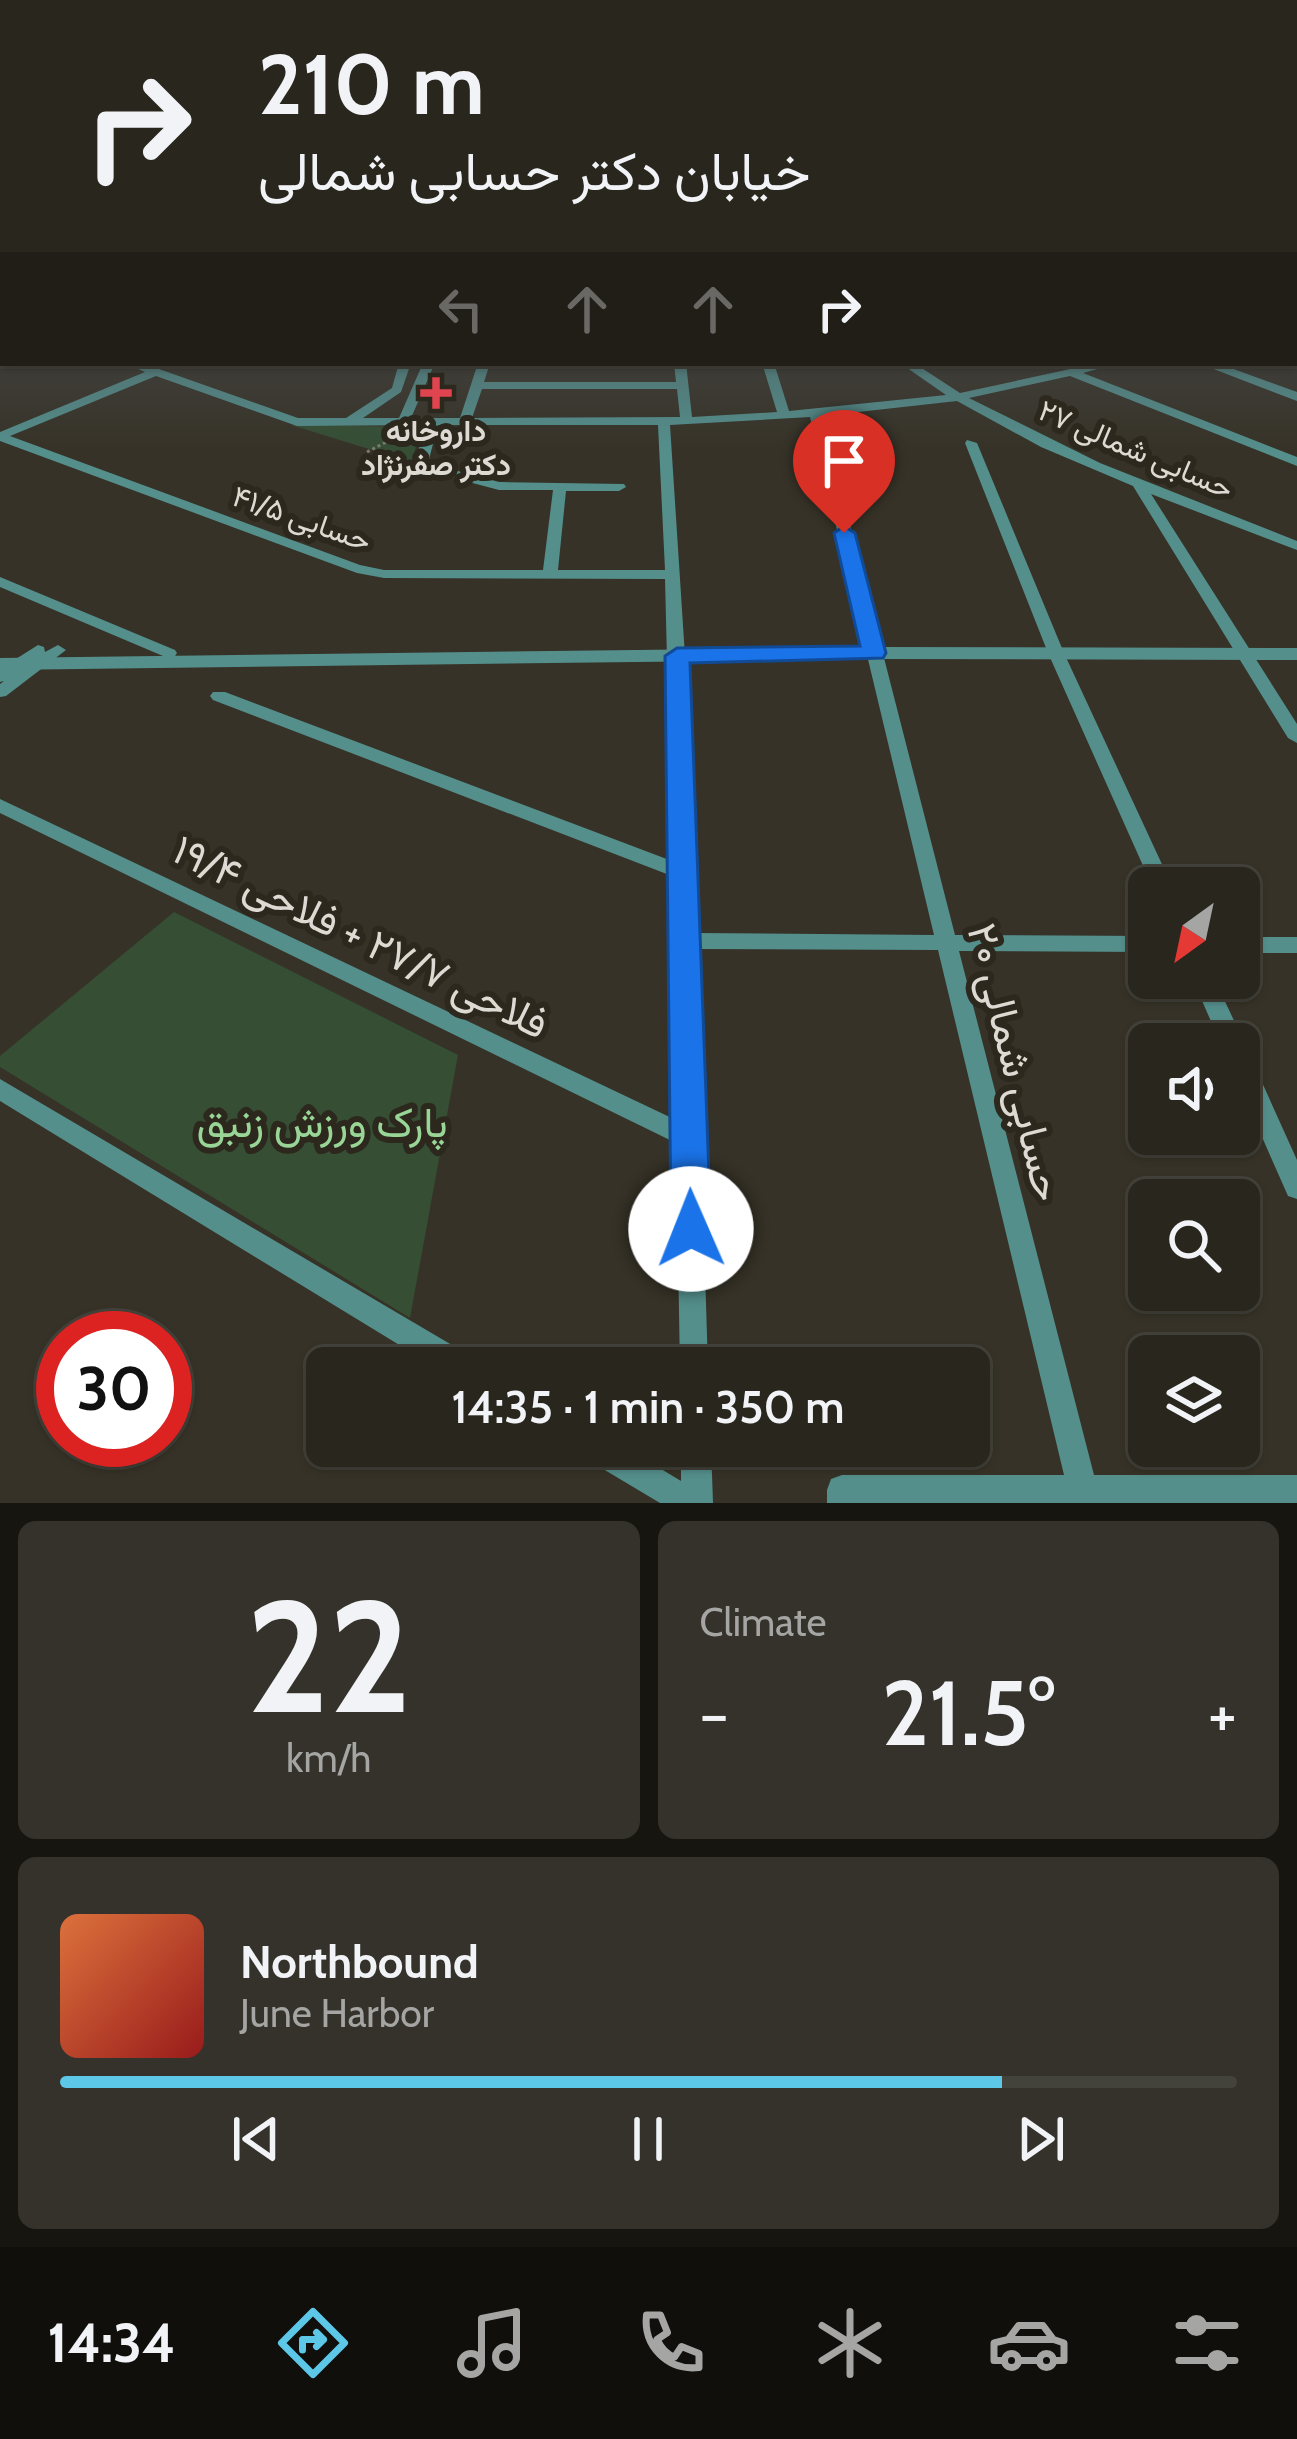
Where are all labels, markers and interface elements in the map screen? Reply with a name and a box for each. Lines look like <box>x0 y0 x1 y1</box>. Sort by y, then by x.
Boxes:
text: 210 m <box>258 33 485 135</box>
icon: right <box>60 48 216 204</box>
text: خیابان دکتر حسابی شمالی <box>258 138 811 204</box>
icon: left <box>428 276 494 342</box>
icon: ahead <box>554 276 620 342</box>
icon: ahead <box>680 276 746 342</box>
icon: right <box>806 276 872 342</box>
marker: داروخانه دکتر صفرنژاد <box>423 380 449 406</box>
street label: حسابی شمالی ۲۷ <box>1033 391 1239 507</box>
pin <box>793 410 895 533</box>
place label: داروخانه دکتر صفرنژاد <box>361 412 511 483</box>
icon: arrive <box>811 428 877 494</box>
street label: حسابی ۴۱/۵ <box>228 477 376 559</box>
street label: فلاحی ۲۷/۷ + فلاحی ۱۹/۴ <box>165 823 557 1049</box>
north arrow <box>1128 867 1260 999</box>
map controls <box>1128 867 1260 1467</box>
street label: حسابی شمالی ۲۰ <box>956 918 1076 1206</box>
button: sound <box>1128 1023 1260 1155</box>
park label: پارک ورزش زنبق <box>196 1096 448 1151</box>
position arrow <box>628 1166 754 1292</box>
button: search <box>1128 1179 1260 1311</box>
speed limit sign: 30 <box>36 1311 192 1467</box>
button: layers <box>1128 1335 1260 1467</box>
text: 14:35 · 1 min · 350 m <box>451 1380 845 1434</box>
text: 22 <box>246 1561 411 1751</box>
text: Climate <box>700 1598 826 1646</box>
text: 21.5° <box>882 1658 1055 1768</box>
text: − <box>700 1673 729 1754</box>
text: + <box>1208 1673 1237 1754</box>
text: km/h <box>286 1734 371 1782</box>
text: Northbound <box>240 1935 479 1989</box>
text: June Harbor <box>240 1989 434 2037</box>
icon: previous <box>223 2106 289 2172</box>
icon: pause <box>615 2106 681 2172</box>
icon: next <box>1008 2106 1074 2172</box>
icon: directions <box>271 2301 355 2385</box>
icon: music <box>450 2301 534 2385</box>
icon: phone <box>629 2301 713 2385</box>
icon: climate <box>808 2301 892 2385</box>
icon: car <box>987 2301 1071 2385</box>
icon: filters <box>1165 2301 1249 2385</box>
text: 14:34 <box>47 2310 176 2376</box>

